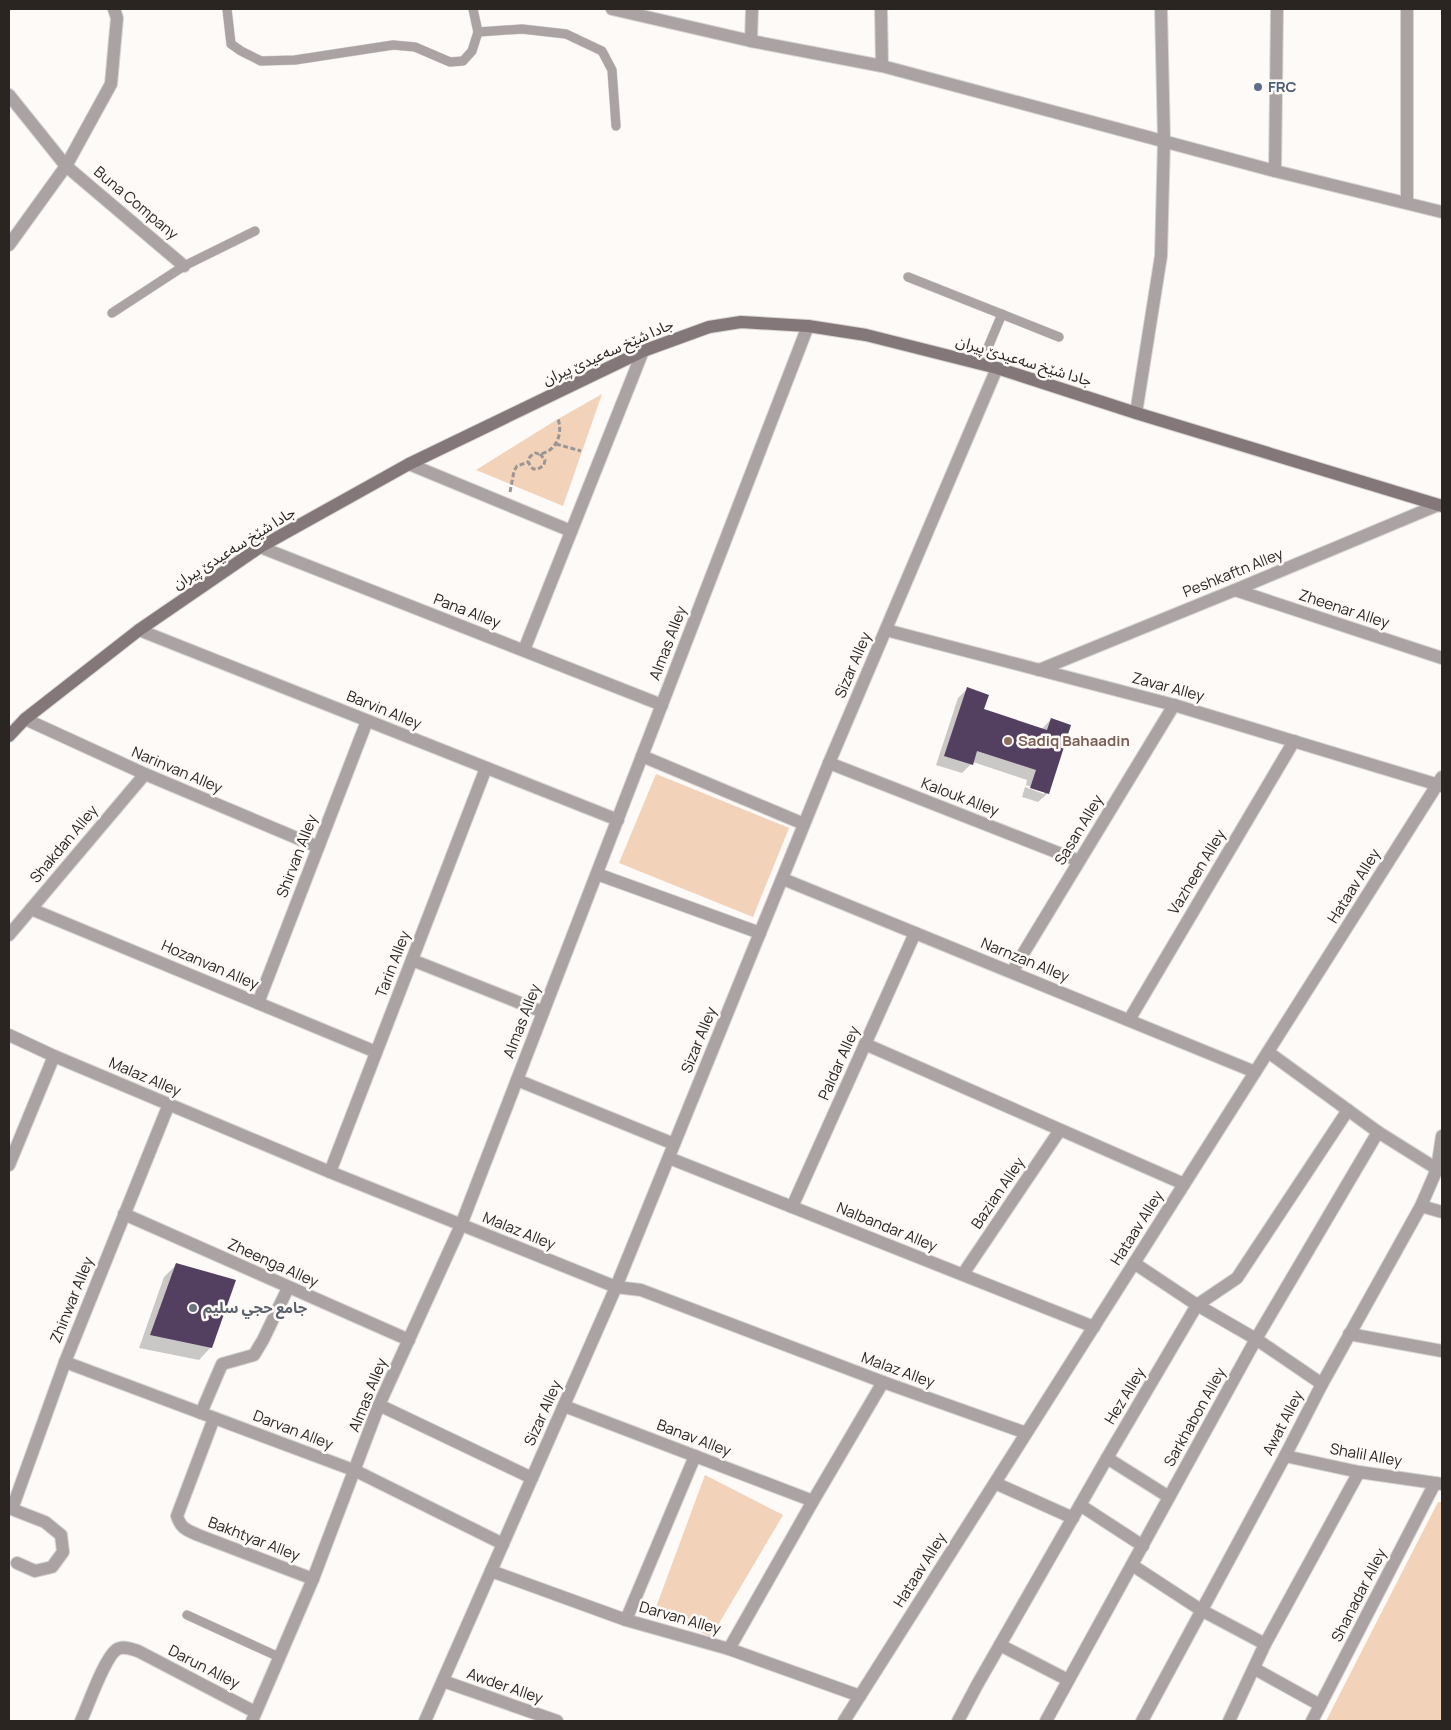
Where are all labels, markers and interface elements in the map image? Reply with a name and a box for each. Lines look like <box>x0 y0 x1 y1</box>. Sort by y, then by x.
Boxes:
place label: FRC <box>1268 76 1296 97</box>
marker: FRC <box>1252 81 1264 93</box>
street label: Buna Company <box>90 161 183 244</box>
street label: جادا شێخ سەعیدێ پیران <box>539 313 677 392</box>
street label: جادا شێخ سەعیدێ پیران <box>953 330 1095 393</box>
street label: جادا شێخ سەعیدێ پیران <box>168 501 300 596</box>
street label: Peshkaftn Alley <box>1179 543 1286 602</box>
street label: Zheenar Alley <box>1296 584 1392 633</box>
street label: Pana Alley <box>431 588 504 633</box>
street label: Almas Alley <box>644 603 691 683</box>
street label: Sizar Alley <box>829 628 876 701</box>
street label: Zavar Alley <box>1130 667 1207 706</box>
street label: Barvin Alley <box>344 685 425 734</box>
place label: Sadiq Bahaadin <box>1018 730 1130 751</box>
marker: Sadiq Bahaadin <box>1002 735 1014 747</box>
street label: Narinvan Alley <box>129 741 226 798</box>
street label: Kalouk Alley <box>918 772 1002 821</box>
street label: Sasan Alley <box>1049 791 1108 869</box>
street label: Shakdan Alley <box>25 800 103 887</box>
street label: Shirvan Alley <box>271 811 322 900</box>
street label: Vazheen Alley <box>1163 825 1230 918</box>
street label: Hataav Alley <box>1322 844 1385 927</box>
street label: Tarin Alley <box>370 927 415 1000</box>
street label: Narnzan Alley <box>978 932 1073 987</box>
street label: Hozanvan Alley <box>158 935 262 995</box>
street label: Almas Alley <box>498 981 545 1061</box>
street label: Sizar Alley <box>676 1003 721 1076</box>
street label: Paldar Alley <box>813 1022 864 1103</box>
street label: Malaz Alley <box>106 1052 185 1101</box>
street label: Bazian Alley <box>966 1153 1029 1233</box>
street label: Hataav Alley <box>1105 1186 1168 1269</box>
street label: Nalbandar Alley <box>834 1197 941 1256</box>
street label: Malaz Alley <box>480 1206 559 1255</box>
street label: Zheenga Alley <box>224 1233 322 1292</box>
street label: Zhinwar Alley <box>45 1253 98 1346</box>
place label: جامع حجي سليم <box>203 1297 308 1319</box>
marker: جامع حجي سليم <box>187 1302 199 1314</box>
street label: Malaz Alley <box>859 1347 938 1393</box>
street label: Almas Alley <box>343 1355 392 1435</box>
street label: Hez Alley <box>1099 1363 1150 1428</box>
street label: Sarkhabon Alley <box>1159 1363 1231 1470</box>
street label: Sizar Alley <box>519 1376 566 1449</box>
street label: Awat Alley <box>1257 1387 1308 1459</box>
street label: Darvan Alley <box>250 1405 336 1454</box>
street label: Banav Alley <box>654 1414 734 1461</box>
street label: Shalil Alley <box>1328 1438 1404 1471</box>
street label: Bakhtyar Alley <box>205 1511 303 1566</box>
street label: Hataav Alley <box>888 1528 951 1611</box>
street label: Shanadar Alley <box>1326 1544 1391 1645</box>
street label: Darvan Alley <box>637 1596 724 1639</box>
street label: Darun Alley <box>165 1640 244 1694</box>
street label: Awder Alley <box>464 1663 546 1708</box>

